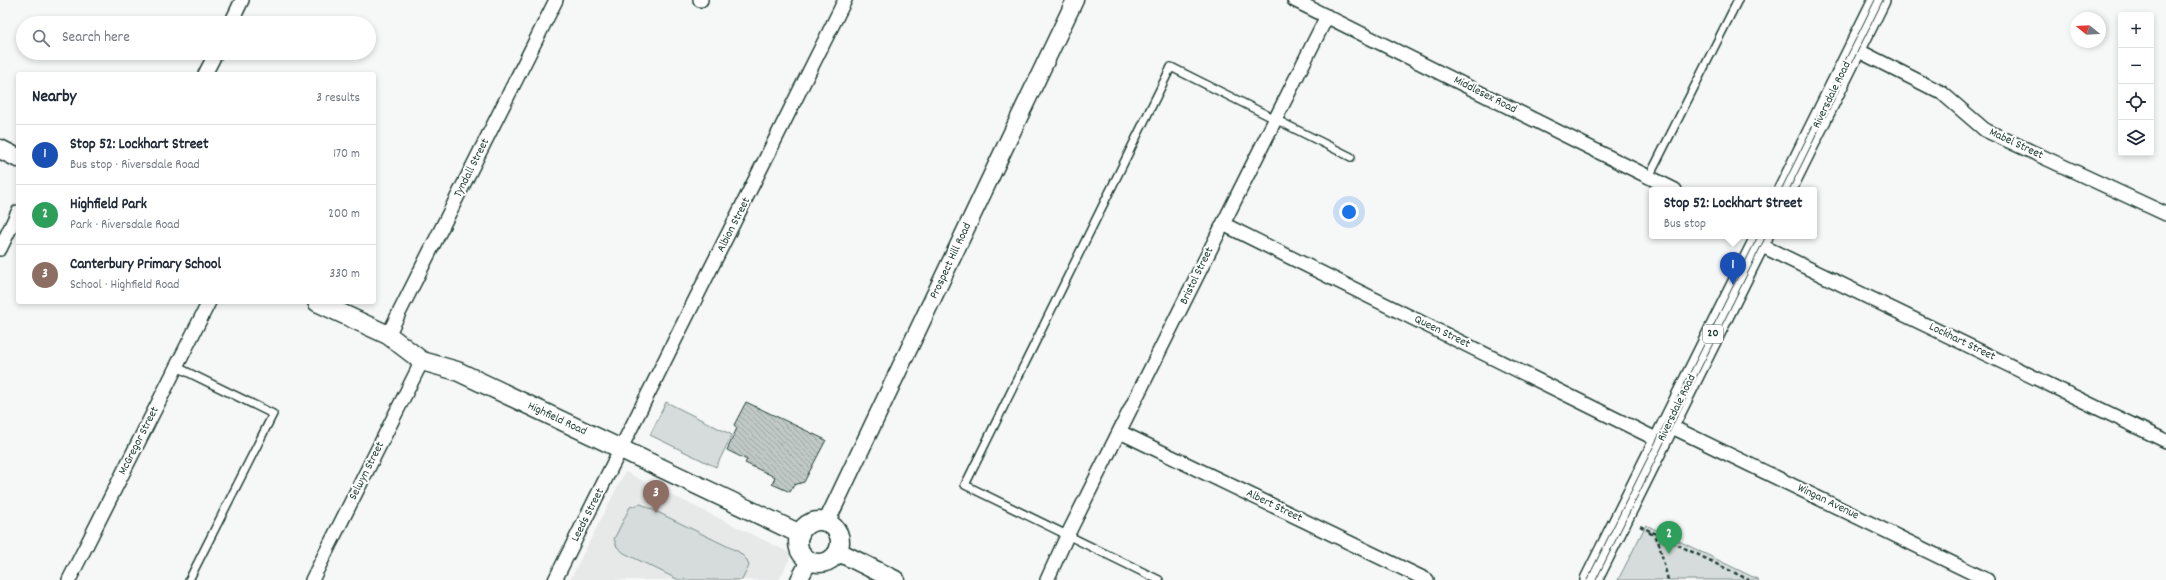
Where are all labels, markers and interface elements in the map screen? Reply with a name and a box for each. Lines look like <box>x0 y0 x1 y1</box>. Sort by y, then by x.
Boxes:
north arrow <box>2070 12 2106 48</box>
map controls <box>2118 12 2154 156</box>
button: + <box>2118 12 2154 48</box>
search box <box>16 16 376 60</box>
icon: search <box>30 27 52 49</box>
text: Search here <box>62 27 130 49</box>
button: − <box>2118 48 2154 84</box>
street label: Riversdale Road <box>1808 59 1856 131</box>
street label: Middlesex Road <box>1451 72 1519 118</box>
button: locate <box>2118 84 2154 120</box>
text: Nearby <box>32 86 76 110</box>
text: 3 results <box>316 89 360 108</box>
button: layers <box>2118 120 2154 156</box>
street label: Mabel Street <box>1986 124 2046 164</box>
text: Stop 52: Lockhart Street <box>70 134 208 156</box>
street label: Tyndall Street <box>450 135 494 200</box>
text: 1 <box>44 145 46 164</box>
text: 170 m <box>333 145 360 164</box>
text: Bus stop · Riversdale Road <box>70 156 200 175</box>
popup <box>1649 187 1817 239</box>
text: Stop 52: Lockhart Street <box>1664 193 1802 215</box>
text: Highfield Park <box>70 194 147 216</box>
street label: Albion Street <box>713 194 755 255</box>
your location <box>1339 202 1359 222</box>
text: 2 <box>42 205 48 224</box>
text: 200 m <box>328 205 360 224</box>
text: Bus stop <box>1664 215 1706 234</box>
text: Park · Riversdale Road <box>70 216 180 235</box>
street label: Prospect Hill Road <box>926 220 976 302</box>
street label: Bristol Street <box>1176 244 1218 308</box>
pin: 1 <box>1720 252 1746 285</box>
text: Canterbury Primary School <box>70 254 221 276</box>
text: 3 <box>42 265 48 284</box>
text: 330 m <box>329 265 360 284</box>
text: School · Highfield Road <box>70 276 179 295</box>
street label: Queen Street <box>1411 311 1473 353</box>
street label: Lockhart Street <box>1926 319 1999 366</box>
road number: 20 <box>1703 325 1723 343</box>
street label: Riversdale Road <box>1653 372 1701 444</box>
street label: Highfield Road <box>525 398 589 440</box>
street label: McGregor Street <box>114 403 164 478</box>
street label: Selwyn Street <box>345 438 389 503</box>
pin: 3 <box>643 480 669 513</box>
street label: Wingan Avenue <box>1794 480 1862 524</box>
street label: Leeds Street <box>567 485 609 545</box>
street label: Albert Street <box>1243 485 1305 527</box>
pin: 2 <box>1656 521 1682 554</box>

